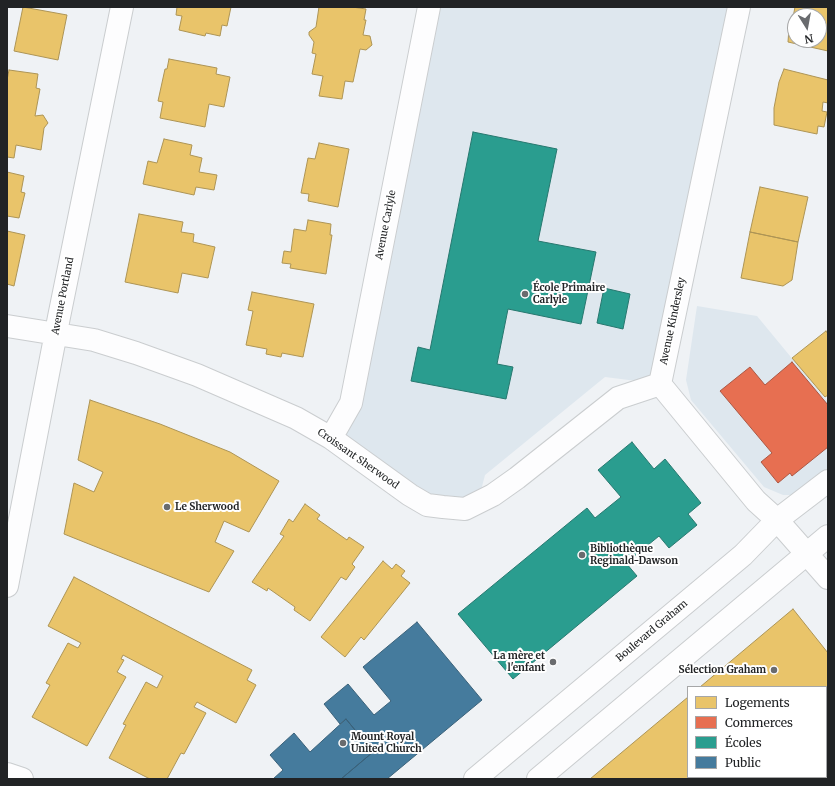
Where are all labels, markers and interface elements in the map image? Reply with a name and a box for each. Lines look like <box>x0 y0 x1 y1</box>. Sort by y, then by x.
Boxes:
north arrow <box>787 8 827 48</box>
text: N <box>803 31 815 46</box>
street label: Avenue Carlyle <box>373 189 399 261</box>
street label: Avenue Portland <box>50 256 76 336</box>
street label: Avenue Kindersley <box>658 276 688 366</box>
place label: École Primaire Carlyle <box>533 282 605 306</box>
marker: École Primaire Carlyle <box>520 289 530 299</box>
street label: Croissant Sherwood <box>315 426 401 492</box>
place label: Le Sherwood <box>175 501 239 513</box>
marker: Le Sherwood <box>162 502 172 512</box>
place label: Bibliothèque Reginald-Dawson <box>590 543 678 566</box>
marker: Bibliothèque Reginald-Dawson <box>577 550 587 560</box>
street label: Boulevard Graham <box>614 598 690 664</box>
place label: La mère et l'enfant <box>493 650 545 674</box>
marker: La mère et l'enfant <box>548 657 558 667</box>
place label: Sélection Graham <box>678 664 766 676</box>
marker: Sélection Graham <box>769 665 779 675</box>
legend <box>687 686 827 778</box>
text: Logements <box>725 695 790 710</box>
text: Commerces <box>725 715 793 730</box>
place label: Mount Royal United Church <box>351 731 422 754</box>
text: Écoles <box>725 735 762 750</box>
marker: Mount Royal United Church <box>338 738 348 748</box>
text: Public <box>725 755 761 770</box>

